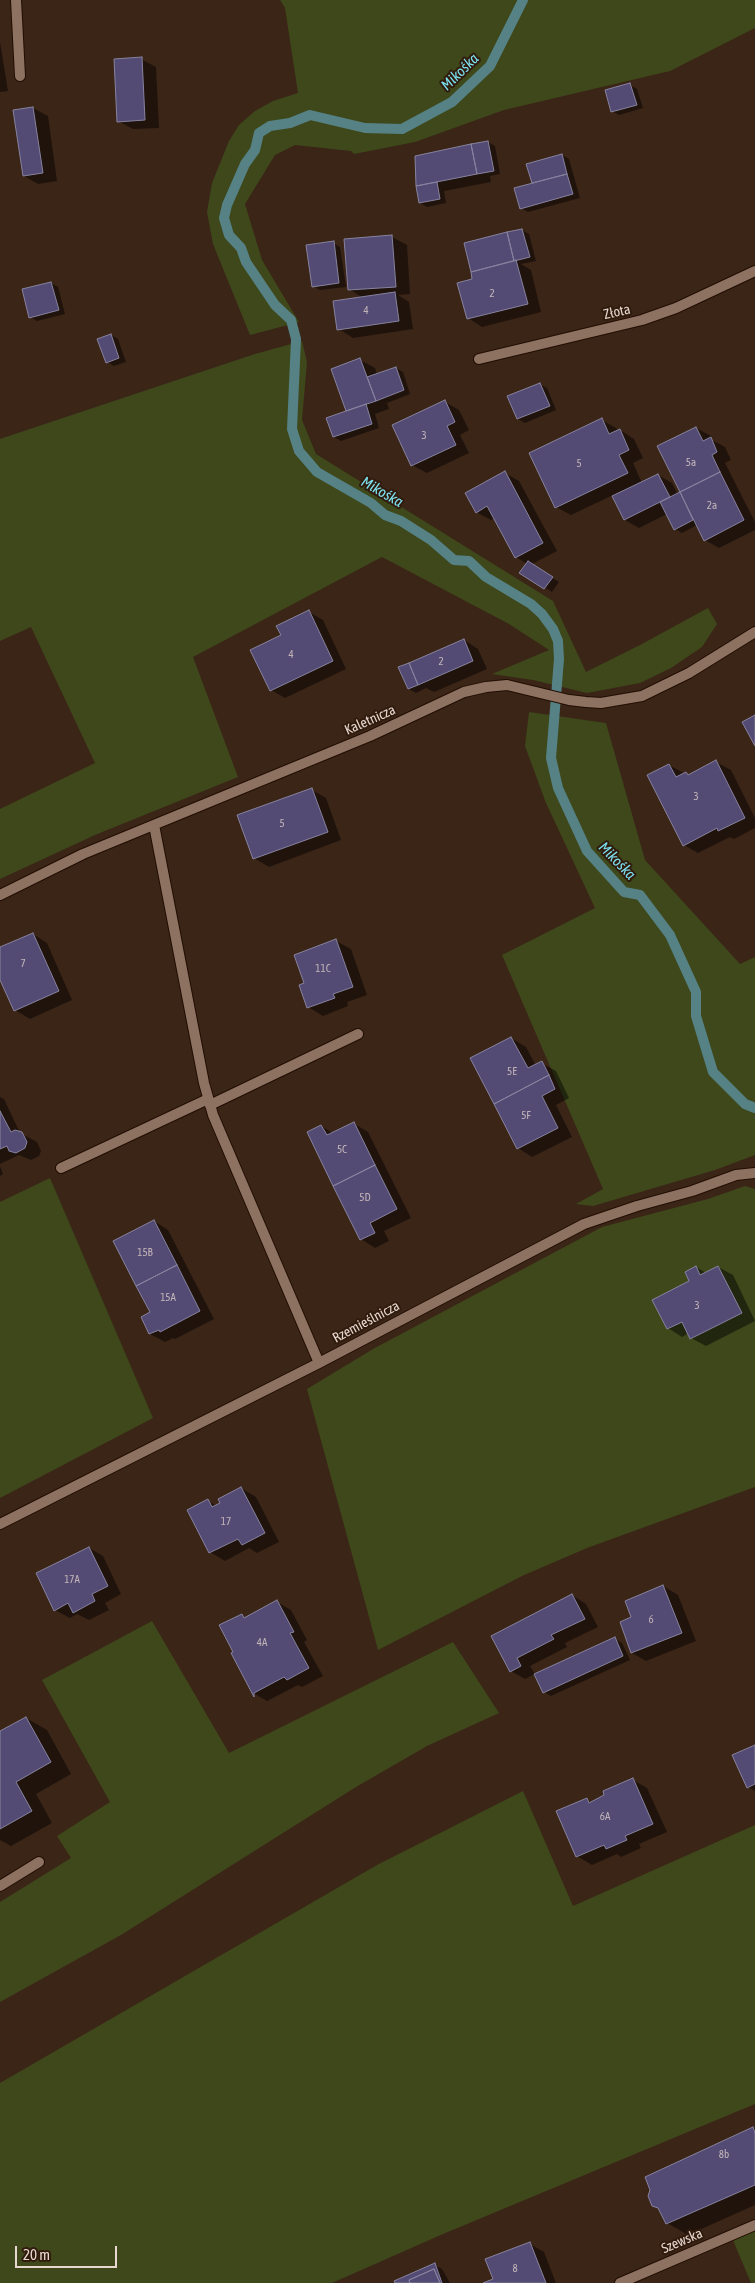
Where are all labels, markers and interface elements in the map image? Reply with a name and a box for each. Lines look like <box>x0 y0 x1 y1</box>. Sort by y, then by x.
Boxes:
water label: Mikośka <box>437 50 483 94</box>
house number: 2 <box>489 287 495 301</box>
street label: Złota <box>602 301 632 323</box>
house number: 4 <box>363 304 369 318</box>
house number: 3 <box>421 429 427 443</box>
house number: 5a <box>686 456 696 470</box>
house number: 5 <box>576 457 582 471</box>
water label: Mikośka <box>358 473 406 511</box>
house number: 2a <box>707 499 717 513</box>
house number: 4 <box>288 648 294 662</box>
house number: 2 <box>438 655 444 669</box>
street label: Kaletnicza <box>342 701 398 739</box>
house number: 3 <box>693 790 699 804</box>
house number: 5 <box>279 817 285 831</box>
water label: Mikośka <box>595 838 639 884</box>
house number: 7 <box>20 957 26 971</box>
house number: 11C <box>315 962 331 976</box>
house number: 5E <box>507 1065 517 1079</box>
house number: 5F <box>521 1109 531 1123</box>
house number: 5C <box>337 1143 347 1157</box>
house number: 5D <box>359 1191 371 1205</box>
house number: 15B <box>137 1246 153 1260</box>
house number: 15A <box>160 1291 176 1305</box>
street label: Rzemieślnicza <box>330 1297 402 1347</box>
house number: 3 <box>694 1299 700 1313</box>
house number: 17 <box>221 1515 231 1529</box>
house number: 17A <box>64 1573 80 1587</box>
house number: 6 <box>648 1613 654 1627</box>
house number: 4A <box>257 1636 267 1650</box>
house number: 6A <box>600 1810 610 1824</box>
house number: 8b <box>719 2148 729 2162</box>
street label: Szewska <box>659 2225 705 2257</box>
scale bar <box>18 2236 120 2268</box>
text: 20 m <box>23 2246 50 2263</box>
house number: 8 <box>512 2262 518 2276</box>

